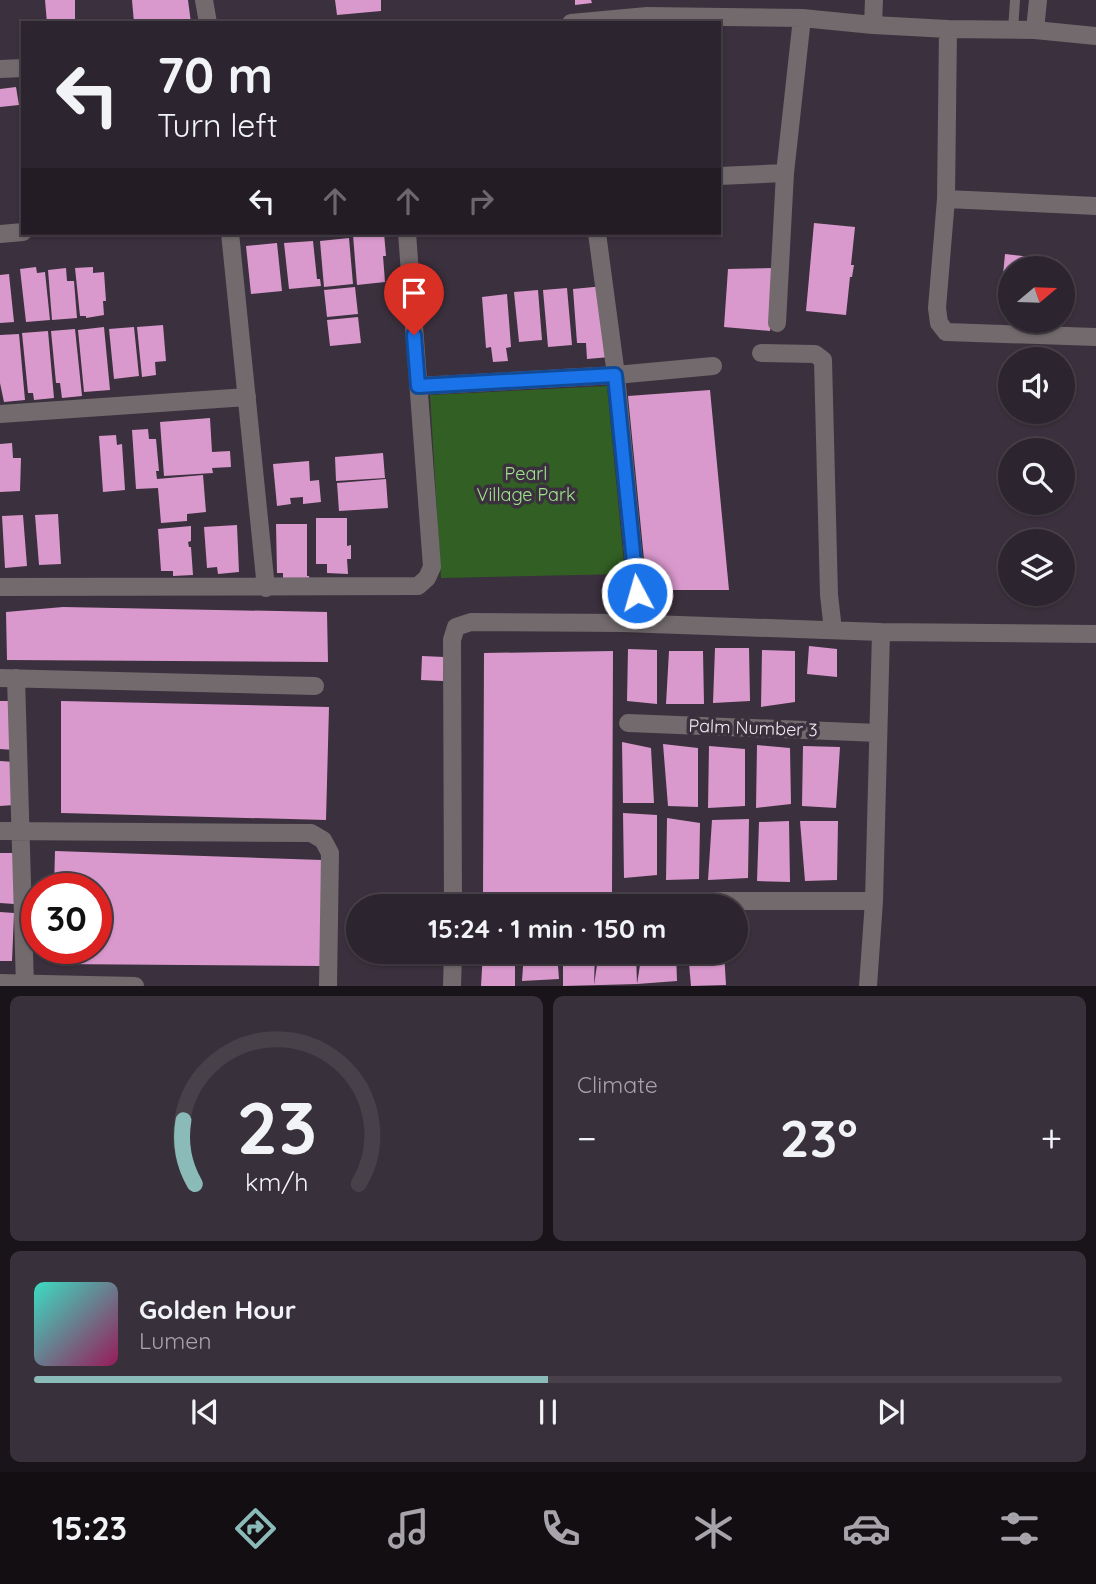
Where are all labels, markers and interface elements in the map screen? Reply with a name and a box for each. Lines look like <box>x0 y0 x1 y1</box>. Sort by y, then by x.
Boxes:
text: 70 m <box>157 44 273 105</box>
icon: left <box>42 49 133 140</box>
text: Turn left <box>157 105 278 145</box>
icon: left <box>243 182 281 220</box>
icon: ahead <box>316 182 354 220</box>
icon: ahead <box>389 182 427 220</box>
icon: right <box>462 182 500 220</box>
north arrow <box>998 256 1074 332</box>
map controls <box>998 256 1075 606</box>
pin <box>384 263 444 335</box>
icon: arrive <box>395 274 433 312</box>
button: sound <box>998 347 1075 424</box>
button: search <box>998 438 1075 515</box>
park label: Pearl Village Park <box>476 462 576 506</box>
button: layers <box>998 529 1075 606</box>
position arrow <box>600 556 674 630</box>
street label: Palm Number 3 <box>688 714 818 741</box>
speed limit sign: 30 <box>21 873 112 964</box>
text: 15:24 · 1 min · 150 m <box>428 912 666 945</box>
text: Climate <box>577 1070 658 1099</box>
text: 23 <box>236 1082 317 1173</box>
text: 23° <box>780 1105 858 1170</box>
text: − <box>577 1114 597 1162</box>
text: + <box>1041 1114 1062 1162</box>
text: km/h <box>245 1166 308 1197</box>
text: Golden Hour <box>139 1293 296 1326</box>
text: Lumen <box>139 1326 212 1355</box>
icon: previous <box>186 1393 224 1431</box>
icon: pause <box>529 1393 567 1431</box>
icon: next <box>872 1393 910 1431</box>
icon: directions <box>231 1504 280 1553</box>
icon: music <box>384 1504 433 1553</box>
icon: phone <box>536 1504 585 1553</box>
icon: climate <box>689 1504 738 1553</box>
icon: car <box>842 1504 891 1553</box>
icon: filters <box>995 1504 1044 1553</box>
text: 15:23 <box>52 1508 127 1548</box>

